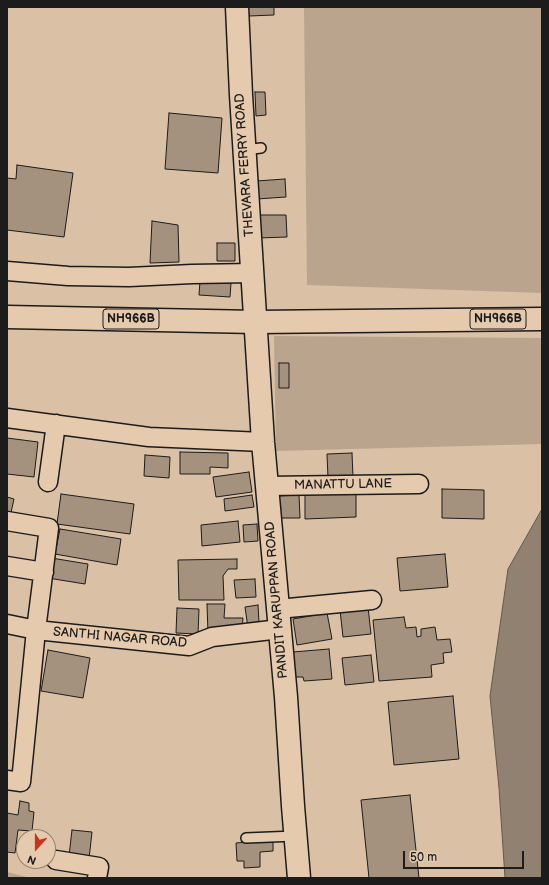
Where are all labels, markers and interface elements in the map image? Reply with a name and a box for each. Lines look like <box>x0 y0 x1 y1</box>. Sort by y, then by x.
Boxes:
street label: THEVARA FERRY ROAD <box>232 93 258 237</box>
road number: NH966B <box>103 309 159 329</box>
road number: NH966B <box>470 309 526 329</box>
street label: MANATTU LANE <box>294 476 392 494</box>
street label: PANDIT KARUPPAN ROAD <box>262 521 292 679</box>
street label: SANTHI NAGAR ROAD <box>52 624 188 652</box>
north arrow <box>16 829 56 869</box>
scale bar <box>405 843 526 869</box>
text: 50 m <box>410 850 437 865</box>
text: N <box>26 852 38 867</box>

